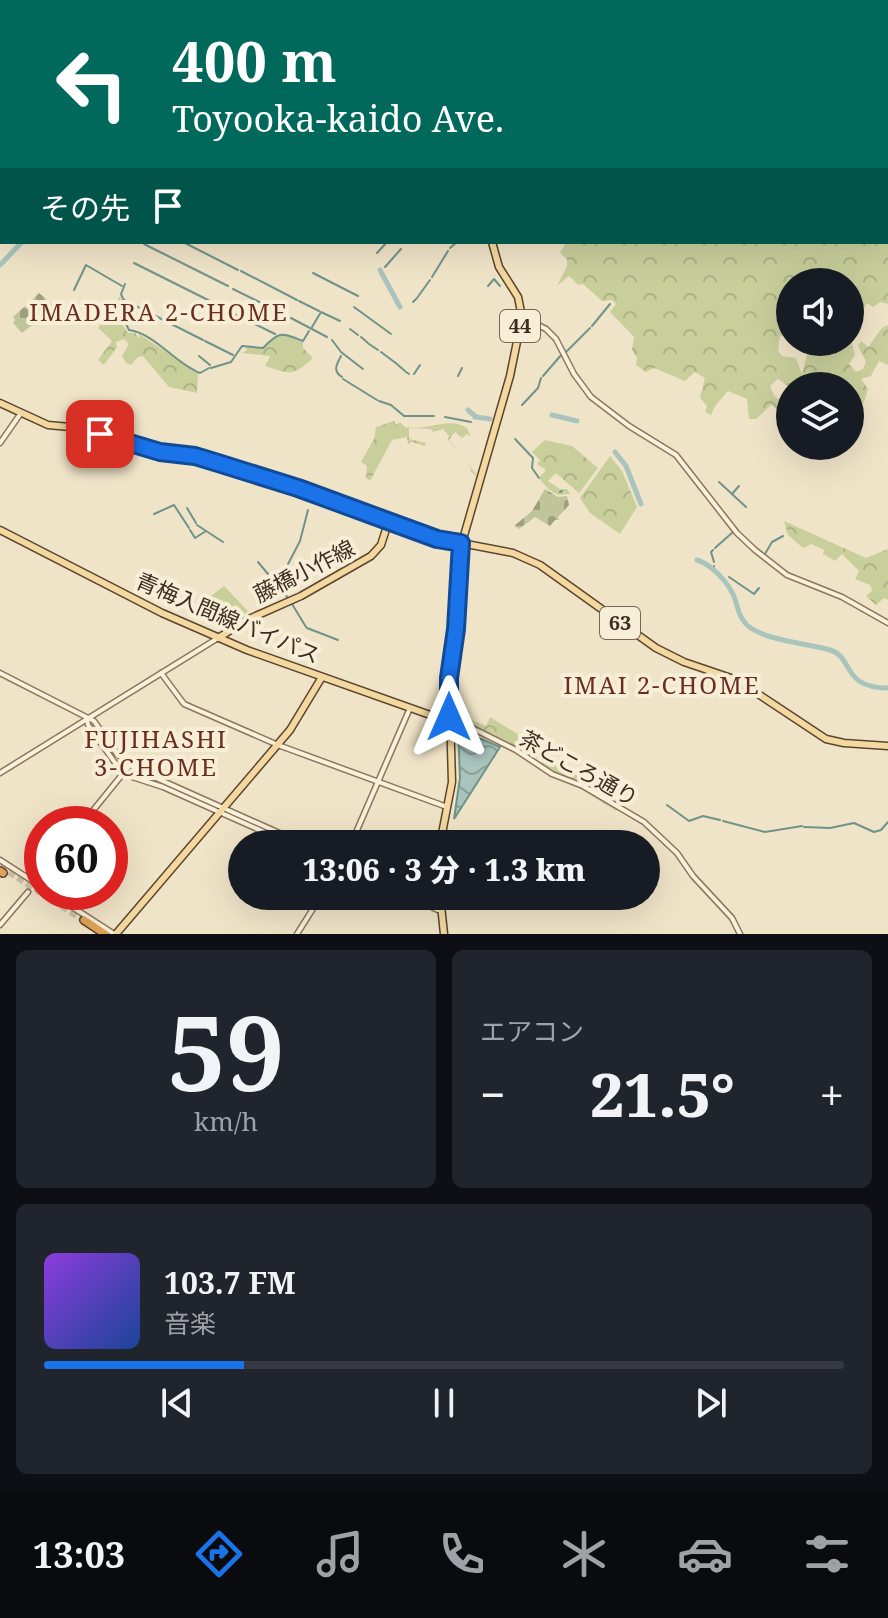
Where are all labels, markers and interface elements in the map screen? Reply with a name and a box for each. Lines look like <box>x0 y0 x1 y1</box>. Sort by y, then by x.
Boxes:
text: 400 m <box>172 22 337 98</box>
icon: left <box>40 32 144 136</box>
text: Toyooka-kaido Ave. <box>172 94 504 143</box>
icon: arrive <box>146 184 190 228</box>
text: その先 <box>40 187 130 228</box>
map controls <box>776 268 864 460</box>
button: sound <box>776 268 864 356</box>
district label: IMADERA 2-CHOME <box>29 295 289 328</box>
road number: 44 <box>500 310 540 342</box>
button: layers <box>776 372 864 460</box>
pin <box>66 400 134 468</box>
icon: arrive <box>78 412 122 456</box>
street label: 藤橋小作線 <box>248 532 359 608</box>
street label: 青梅入間線バイパス <box>132 565 325 669</box>
road number: 63 <box>600 607 640 639</box>
district label: IMAI 2-CHOME <box>563 668 761 701</box>
position arrow <box>407 675 491 759</box>
district label: FUJIHASHI 3-CHOME <box>84 722 228 783</box>
street label: 茶どころ通り <box>515 722 644 812</box>
speed limit sign: 60 <box>24 806 128 910</box>
text: 13:06 · 3 分 · 1.3 km <box>302 849 586 890</box>
text: 59 <box>167 980 285 1121</box>
text: エアコン <box>480 1013 584 1049</box>
text: 21.5° <box>590 1053 735 1135</box>
text: − <box>480 1064 505 1124</box>
text: + <box>819 1064 844 1124</box>
text: km/h <box>194 1103 258 1139</box>
text: 103.7 FM <box>164 1262 296 1303</box>
text: 音楽 <box>164 1305 216 1341</box>
icon: previous <box>155 1381 199 1425</box>
icon: pause <box>422 1381 466 1425</box>
icon: next <box>689 1381 733 1425</box>
icon: directions <box>191 1526 247 1582</box>
icon: music <box>312 1526 368 1582</box>
icon: phone <box>434 1526 490 1582</box>
icon: climate <box>556 1526 612 1582</box>
icon: car <box>677 1526 733 1582</box>
icon: filters <box>799 1526 855 1582</box>
text: 13:03 <box>33 1530 125 1579</box>

